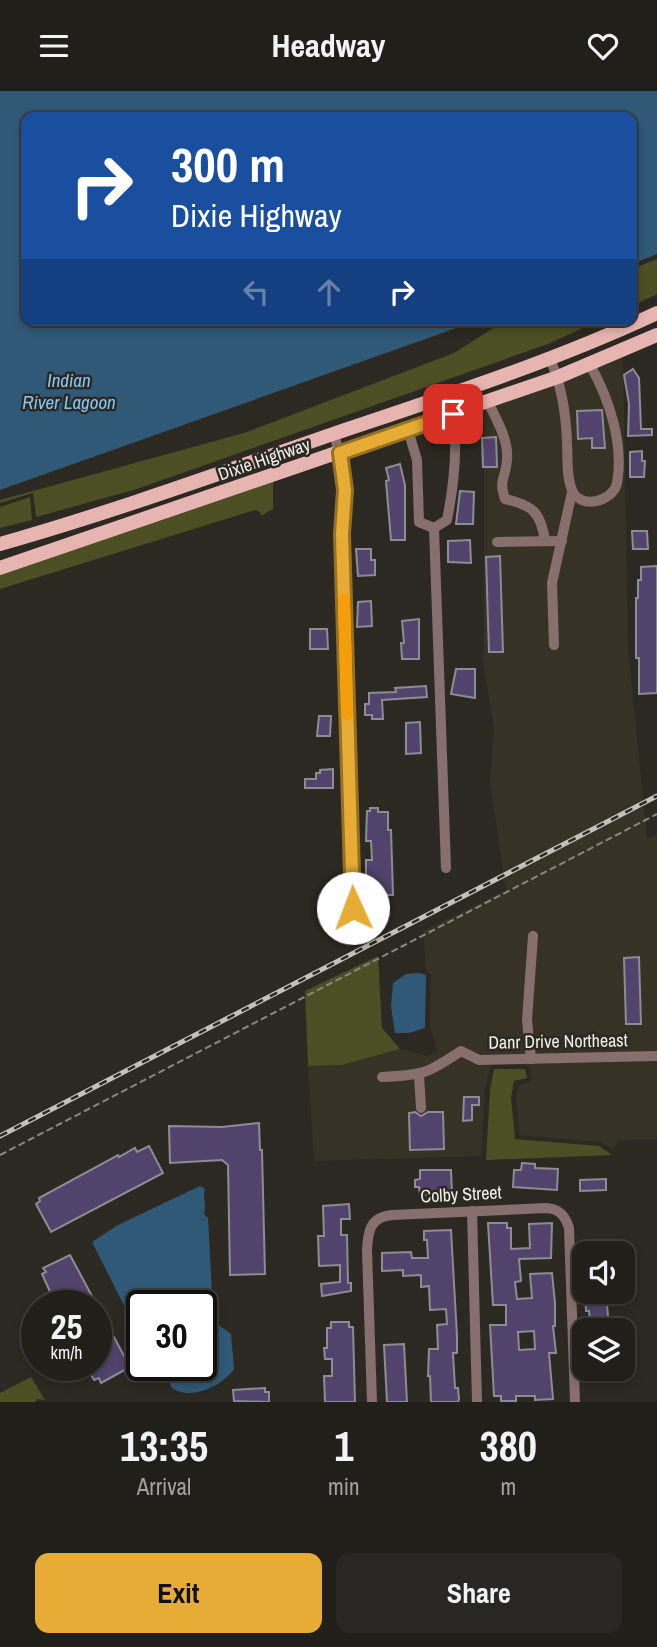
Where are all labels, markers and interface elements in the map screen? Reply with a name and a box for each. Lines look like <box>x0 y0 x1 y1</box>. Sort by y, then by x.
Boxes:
text: Headway <box>272 24 385 67</box>
icon: menu <box>35 27 73 65</box>
icon: heart <box>584 27 622 65</box>
text: 300 m <box>171 131 285 197</box>
icon: right <box>56 140 147 231</box>
text: Dixie Highway <box>171 194 342 237</box>
icon: left <box>237 273 275 311</box>
icon: ahead <box>310 273 348 311</box>
icon: right <box>383 273 421 311</box>
water label: Indian River Lagoon <box>22 367 116 415</box>
pin <box>423 384 483 444</box>
icon: arrive <box>434 395 472 433</box>
street label: Dixie Highway <box>215 431 314 486</box>
position arrow <box>316 871 390 945</box>
street label: Danr Drive Northeast <box>488 1027 628 1055</box>
street label: Colby Street <box>420 1179 502 1209</box>
map controls <box>572 1241 635 1381</box>
button: sound <box>572 1241 635 1304</box>
speed limit sign: 30 <box>126 1290 217 1381</box>
text: 25 <box>51 1303 82 1350</box>
button: layers <box>572 1318 635 1381</box>
text: km/h <box>51 1340 83 1365</box>
text: 13:35 <box>120 1418 208 1474</box>
text: 1 <box>334 1418 353 1474</box>
text: 380 <box>480 1418 537 1474</box>
text: Arrival <box>137 1471 191 1502</box>
text: min <box>328 1471 360 1502</box>
text: m <box>500 1471 516 1502</box>
button: Exit <box>35 1553 322 1633</box>
button: Share <box>336 1553 622 1633</box>

